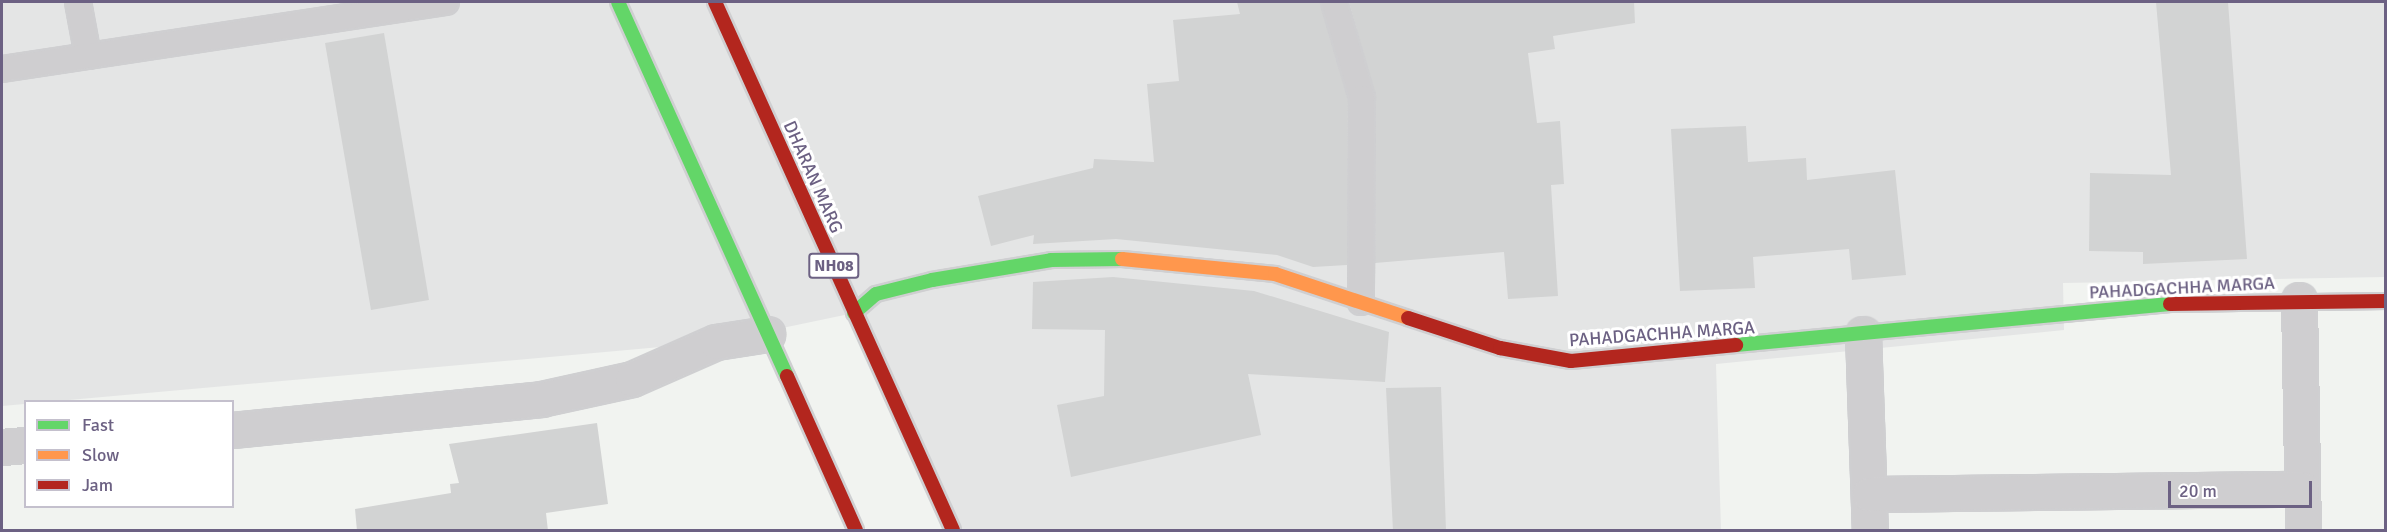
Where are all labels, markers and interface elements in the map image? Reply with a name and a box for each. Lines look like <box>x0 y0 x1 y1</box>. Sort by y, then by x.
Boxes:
street label: DHARAN MARG <box>779 118 847 236</box>
road number: NH08 <box>807 253 861 279</box>
street label: PAHADGACHHA MARGA <box>2089 272 2275 304</box>
street label: PAHADGACHHA MARGA <box>1568 317 1756 351</box>
legend <box>24 400 234 508</box>
text: Fast <box>82 414 114 436</box>
text: Slow <box>82 444 119 466</box>
scale bar <box>2171 469 2315 507</box>
text: Jam <box>82 474 113 496</box>
text: 20 m <box>2179 480 2217 502</box>

